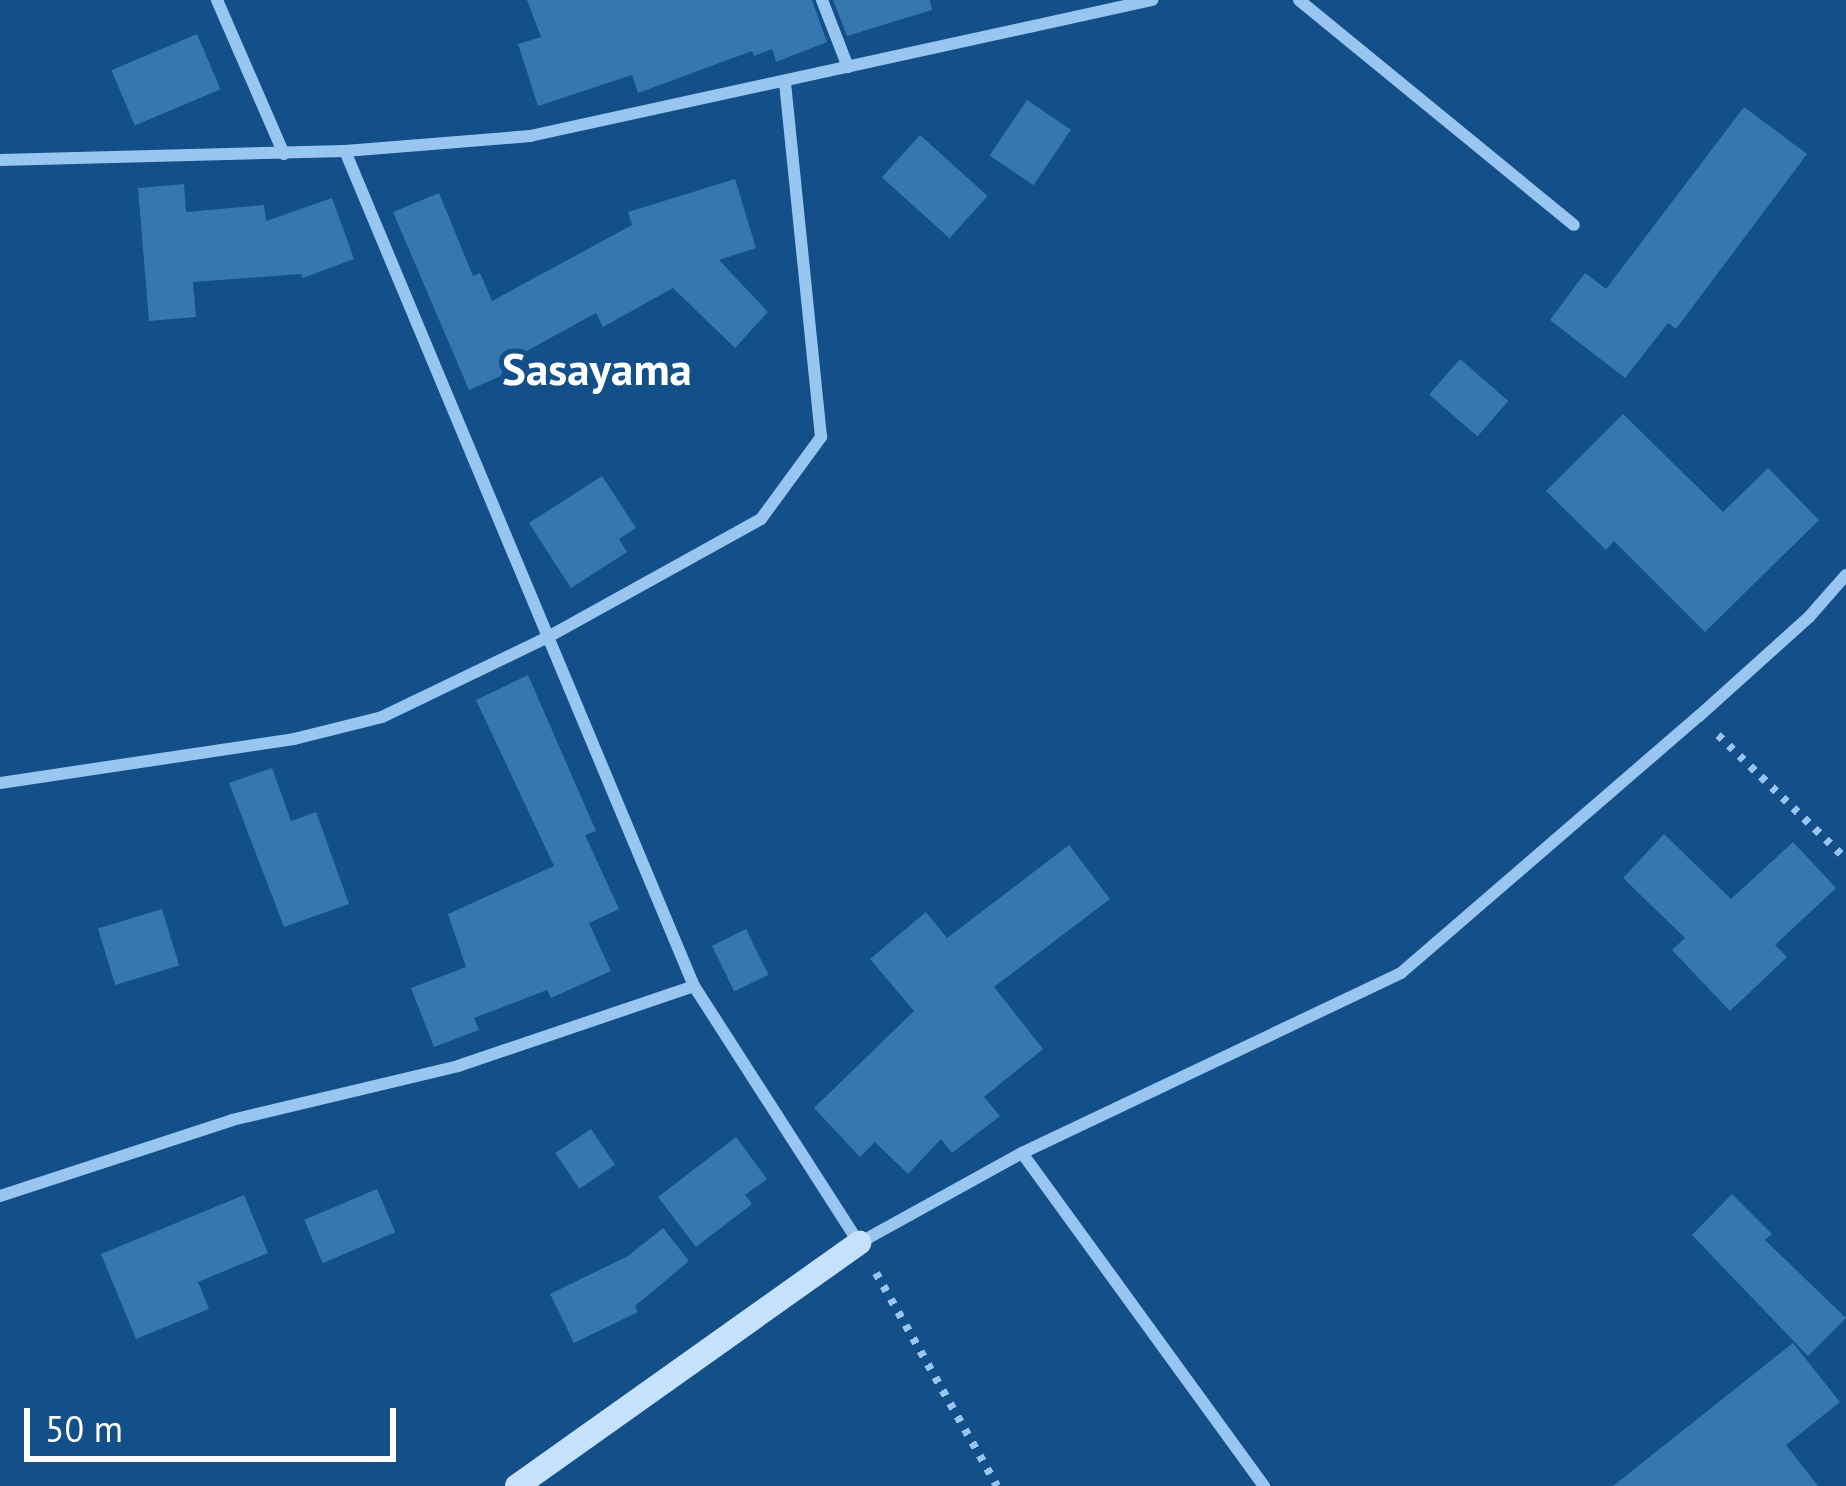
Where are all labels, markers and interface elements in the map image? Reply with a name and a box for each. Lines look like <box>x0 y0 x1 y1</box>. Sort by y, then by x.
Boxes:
district label: Sasayama <box>502 342 692 396</box>
scale bar <box>30 1384 402 1458</box>
text: 50 m <box>45 1405 123 1452</box>

